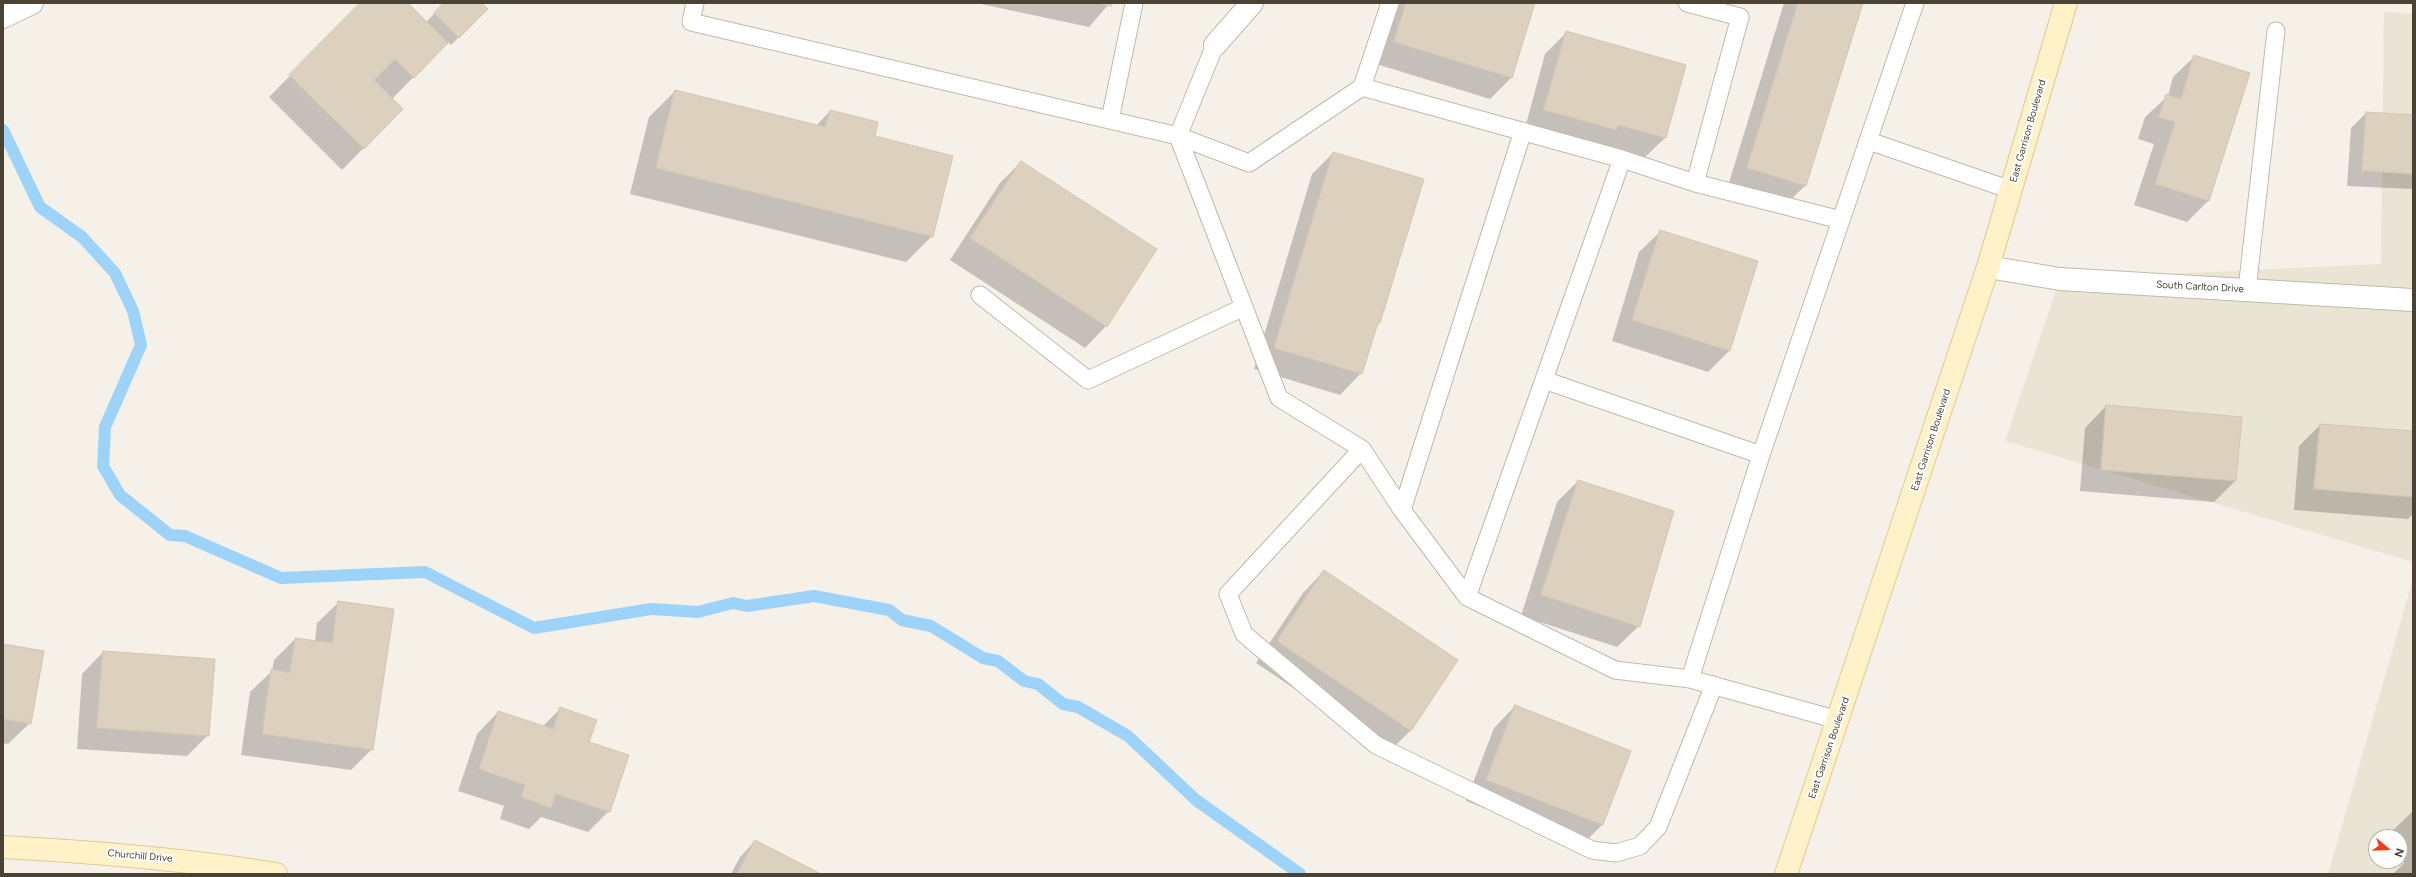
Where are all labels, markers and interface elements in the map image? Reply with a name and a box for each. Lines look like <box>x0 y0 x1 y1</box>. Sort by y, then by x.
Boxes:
street label: East Garrison Boulevard <box>2008 78 2048 184</box>
street label: South Carlton Drive <box>2156 279 2244 295</box>
street label: East Garrison Boulevard <box>1909 387 1953 493</box>
street label: East Garrison Boulevard <box>1806 696 1852 800</box>
north arrow <box>2368 829 2408 869</box>
street label: Churchill Drive <box>107 847 173 865</box>
text: N <box>2391 847 2406 859</box>

